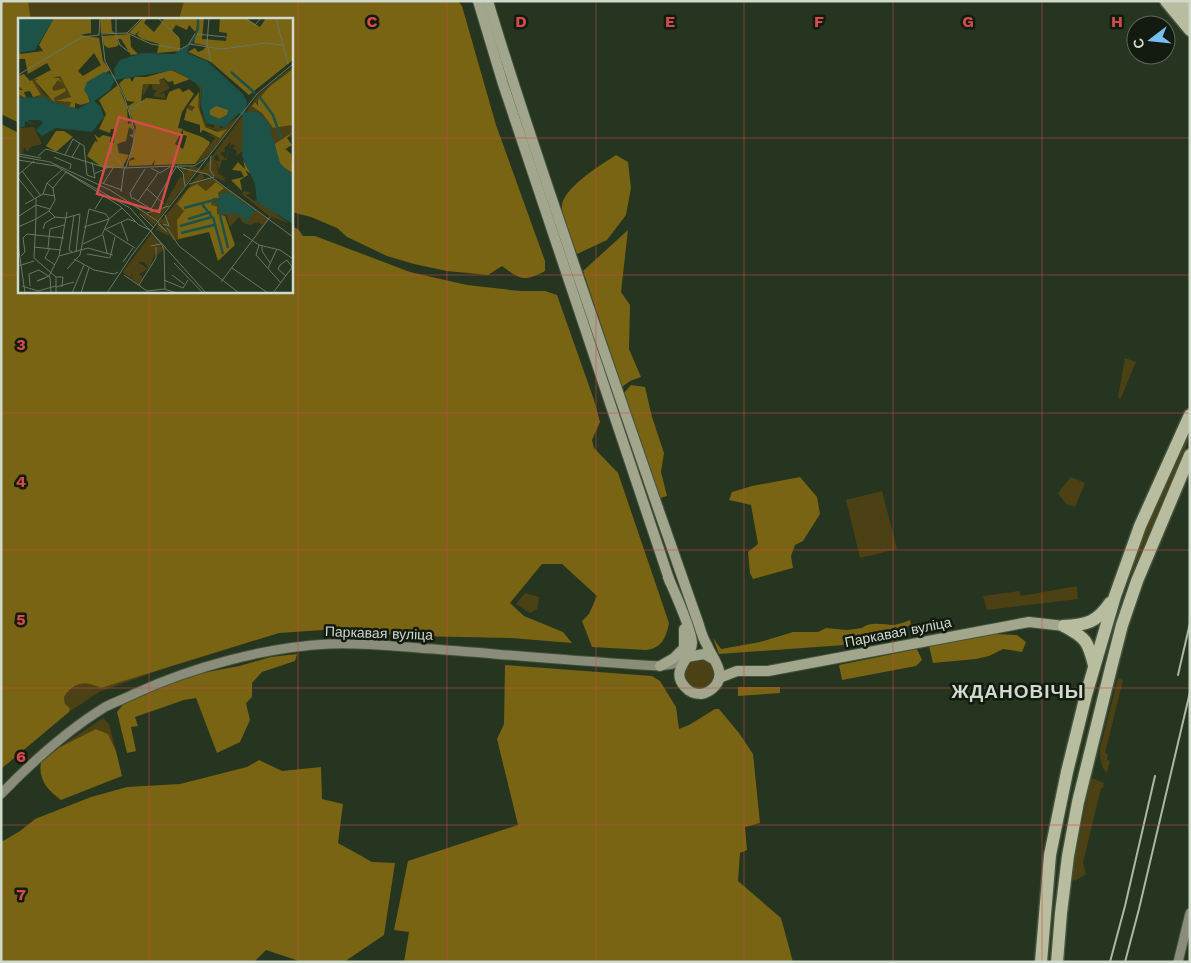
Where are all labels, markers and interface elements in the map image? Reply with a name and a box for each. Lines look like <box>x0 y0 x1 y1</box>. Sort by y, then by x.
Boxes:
text: C <box>367 12 378 31</box>
text: D <box>515 12 527 31</box>
text: E <box>665 12 675 31</box>
text: F <box>814 12 824 31</box>
text: G <box>962 12 974 31</box>
text: H <box>1111 12 1123 31</box>
north arrow <box>1126 15 1176 65</box>
inset map <box>18 18 292 292</box>
text: С <box>1129 37 1148 51</box>
text: 3 <box>16 335 26 354</box>
text: 4 <box>16 472 26 491</box>
text: 5 <box>16 610 26 629</box>
street label: Паркавая вуліца <box>843 614 953 650</box>
street label: Паркавая вуліца <box>325 623 434 643</box>
district label: ЖДАНОВІЧЫ <box>951 680 1084 703</box>
text: 6 <box>16 747 26 766</box>
text: 7 <box>16 885 26 904</box>

